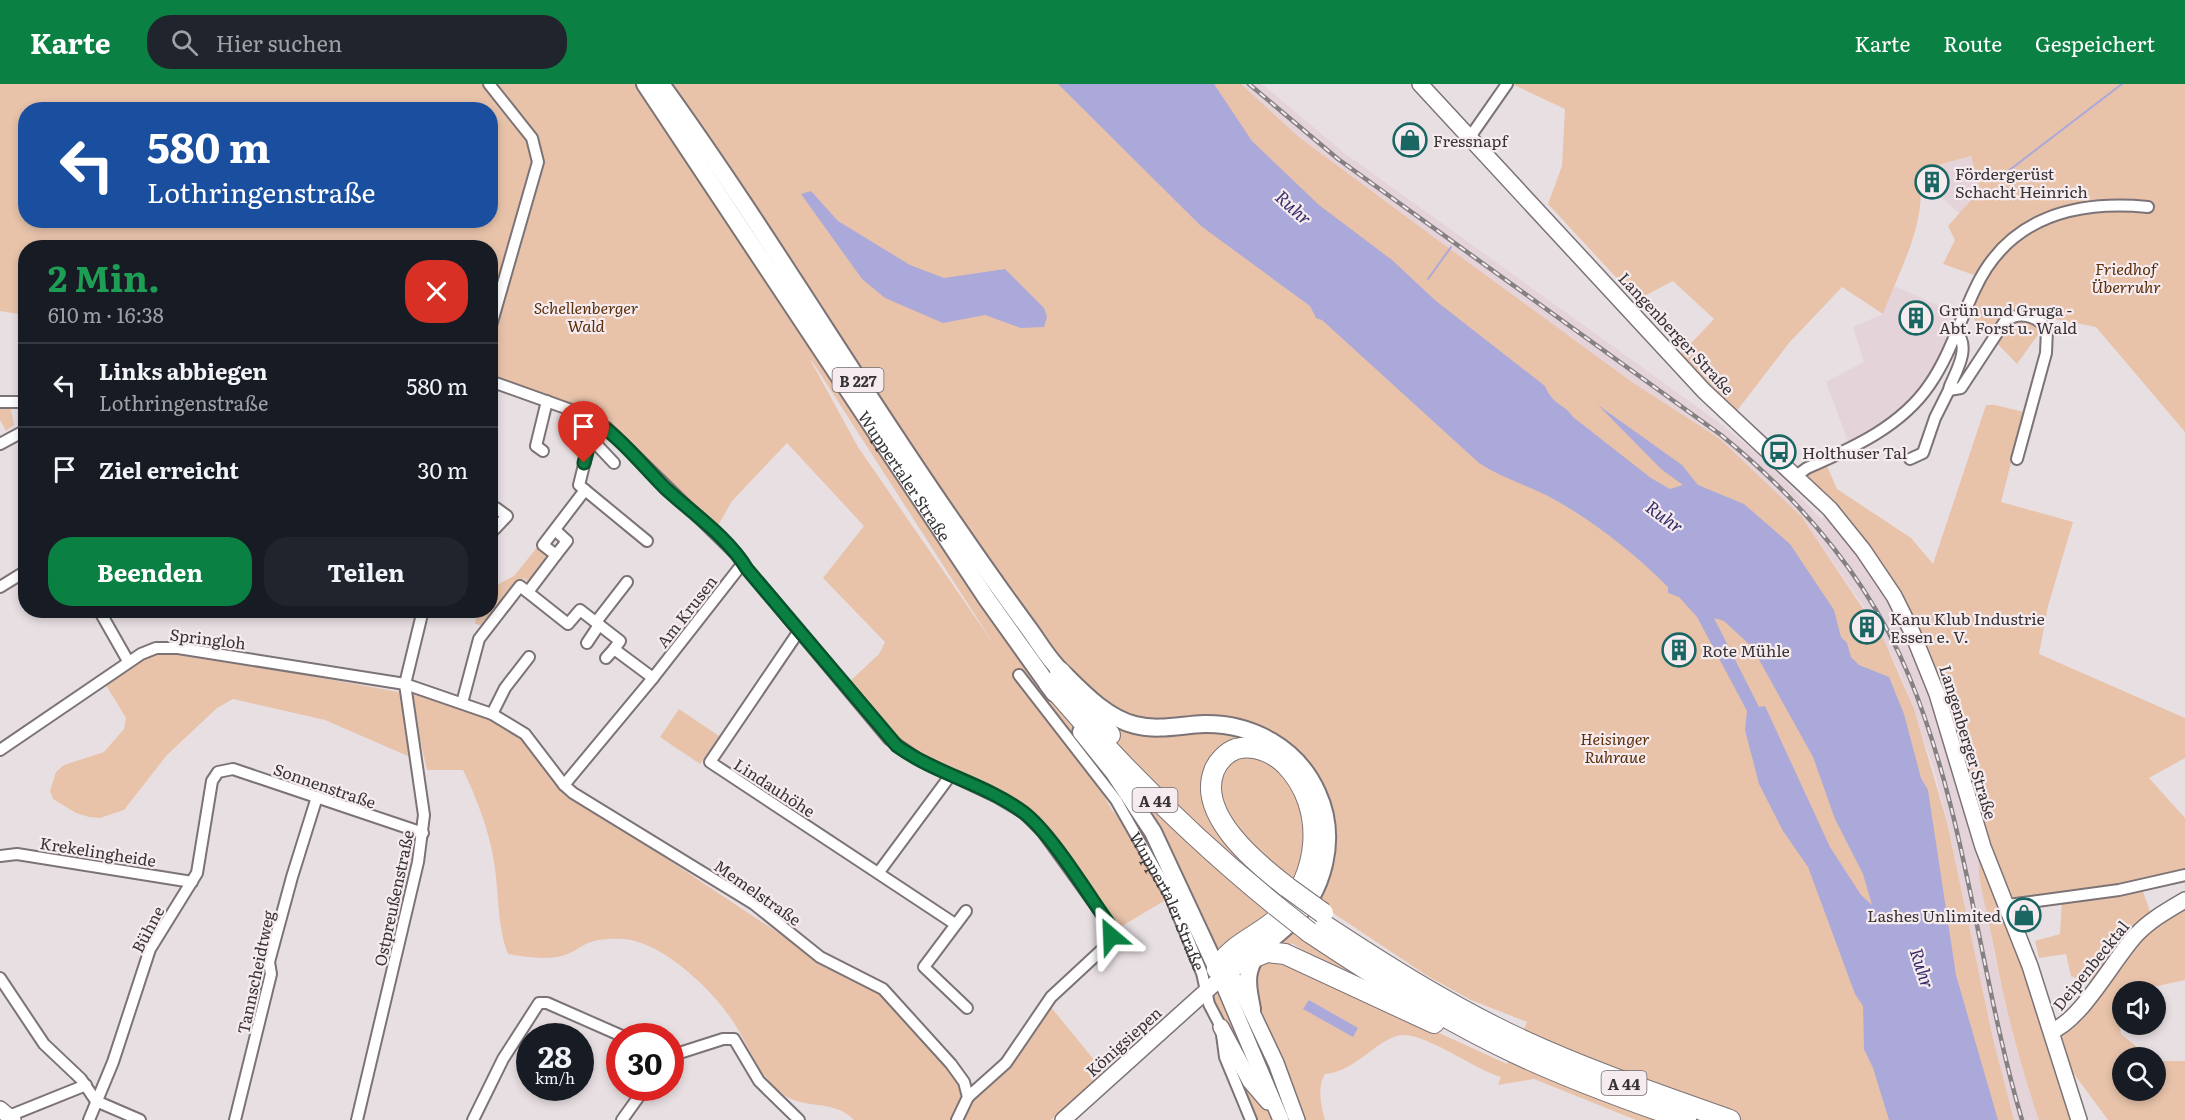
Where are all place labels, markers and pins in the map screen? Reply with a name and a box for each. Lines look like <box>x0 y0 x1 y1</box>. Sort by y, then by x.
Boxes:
shop icon: Fressnapf <box>1392 122 1428 158</box>
place label: Fressnapf <box>1433 128 1509 152</box>
place label: Fördergerüst Schacht Heinrich <box>1955 161 2088 203</box>
building icon: Fördergerüst Schacht Heinrich <box>1914 164 1950 200</box>
place label: Grün und Gruga - Abt. Forst u. Wald <box>1939 297 2077 339</box>
building icon: Grün und Gruga - Abt. Forst u. Wald <box>1898 300 1934 336</box>
pin <box>558 401 609 463</box>
bus stop icon: Holthuser Tal <box>1761 434 1797 470</box>
place label: Holthuser Tal <box>1802 440 1907 464</box>
place label: Kanu Klub Industrie Essen e. V. <box>1890 606 2045 648</box>
building icon: Kanu Klub Industrie Essen e. V. <box>1849 609 1885 645</box>
building icon: Rote Mühle <box>1661 632 1697 668</box>
place label: Rote Mühle <box>1702 638 1790 662</box>
shop icon: Lashes Unlimited <box>2006 897 2042 933</box>
place label: Lashes Unlimited <box>1867 903 2001 927</box>

